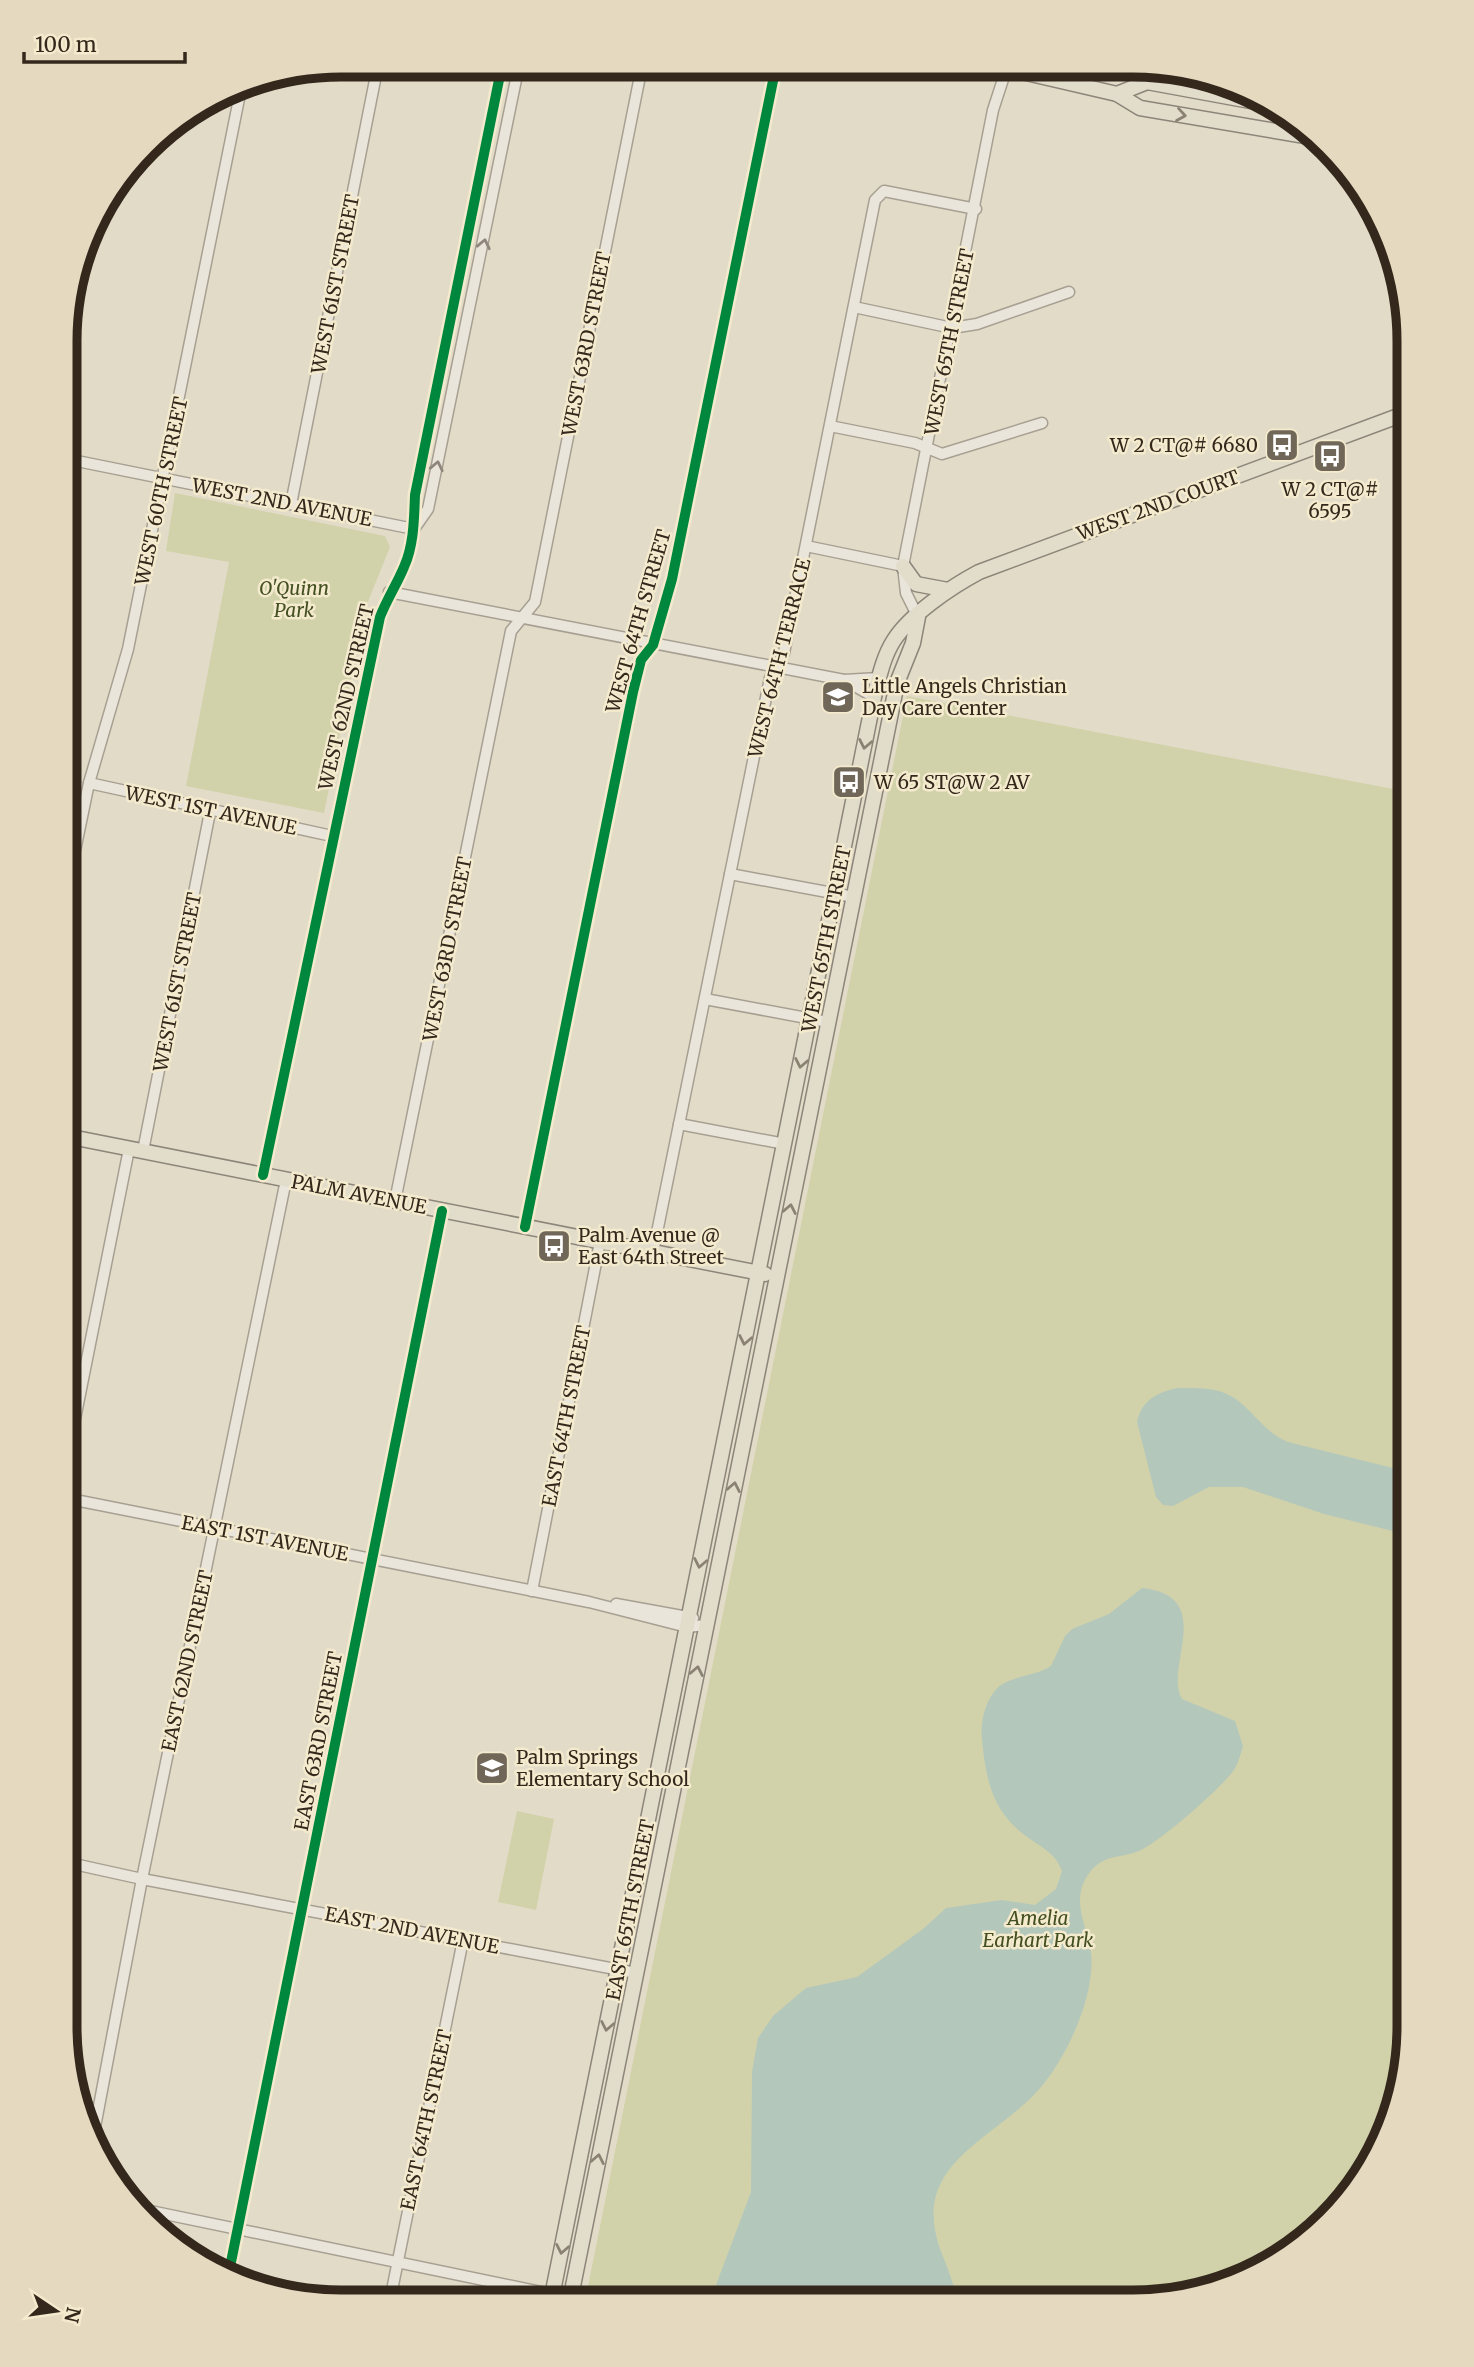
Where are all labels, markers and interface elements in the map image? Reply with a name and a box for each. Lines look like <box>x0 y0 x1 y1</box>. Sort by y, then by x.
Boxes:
scale bar <box>24 21 186 65</box>
text: 100 m <box>35 31 97 58</box>
one-way arrow <box>1175 107 1187 122</box>
street label: WEST 61ST STREET <box>306 192 364 377</box>
one-way arrow <box>475 238 490 250</box>
street label: WEST 65TH STREET <box>919 247 979 438</box>
street label: WEST 63RD STREET <box>556 250 616 439</box>
street label: WEST 60TH STREET <box>129 395 193 588</box>
bus stop icon: W 2 CT@# 6680 <box>1263 426 1301 464</box>
place label: W 2 CT@# 6680 <box>1109 433 1258 457</box>
bus stop icon: W 2 CT@# 6595 <box>1311 437 1349 475</box>
one-way arrow <box>429 460 444 472</box>
street label: WEST 2ND COURT <box>1073 464 1242 546</box>
street label: WEST 2ND AVENUE <box>189 473 374 531</box>
place label: W 2 CT@# 6595 <box>1280 477 1379 523</box>
street label: WEST 64TH STREET <box>600 527 676 716</box>
street label: WEST 64TH TERRACE <box>742 556 815 761</box>
park label: O'Quinn Park <box>259 576 329 622</box>
street label: WEST 62ND STREET <box>313 602 379 793</box>
place label: Little Angels Christian Day Care Center <box>862 674 1067 720</box>
school or university icon: Little Angels Christian Day Care Center <box>819 678 857 716</box>
one-way arrow <box>858 738 873 750</box>
bus stop icon: W 65 ST@W 2 AV <box>830 763 868 801</box>
place label: W 65 ST@W 2 AV <box>873 770 1031 794</box>
street label: WEST 1ST AVENUE <box>122 780 299 840</box>
street label: WEST 65TH STREET <box>796 844 856 1035</box>
street label: WEST 63RD STREET <box>417 855 477 1044</box>
street label: WEST 61ST STREET <box>148 890 206 1075</box>
one-way arrow <box>795 1057 810 1069</box>
street label: PALM AVENUE <box>289 1169 429 1219</box>
one-way arrow <box>782 1204 797 1215</box>
place label: Palm Avenue @ East 64th Street <box>578 1223 724 1269</box>
bus stop icon: Palm Avenue @ East 64th Street <box>535 1227 573 1265</box>
street label: EAST 64TH STREET <box>537 1323 595 1509</box>
one-way arrow <box>739 1334 754 1346</box>
one-way arrow <box>726 1481 741 1493</box>
street label: EAST 1ST AVENUE <box>179 1510 351 1566</box>
one-way arrow <box>693 1557 708 1569</box>
street label: EAST 62ND STREET <box>156 1568 218 1754</box>
street label: EAST 63RD STREET <box>289 1649 347 1833</box>
one-way arrow <box>688 1665 703 1677</box>
place label: Palm Springs Elementary School <box>516 1745 689 1791</box>
school or university icon: Palm Springs Elementary School <box>473 1749 511 1787</box>
street label: EAST 65TH STREET <box>601 1817 659 2003</box>
street label: EAST 2ND AVENUE <box>323 1901 501 1959</box>
park label: Amelia Earhart Park <box>983 1906 1094 1952</box>
one-way arrow <box>600 2020 615 2032</box>
street label: EAST 64TH STREET <box>395 2027 457 2213</box>
one-way arrow <box>590 2153 605 2165</box>
one-way arrow <box>555 2243 570 2255</box>
north arrow <box>21 2276 91 2346</box>
text: N <box>59 2305 86 2325</box>

